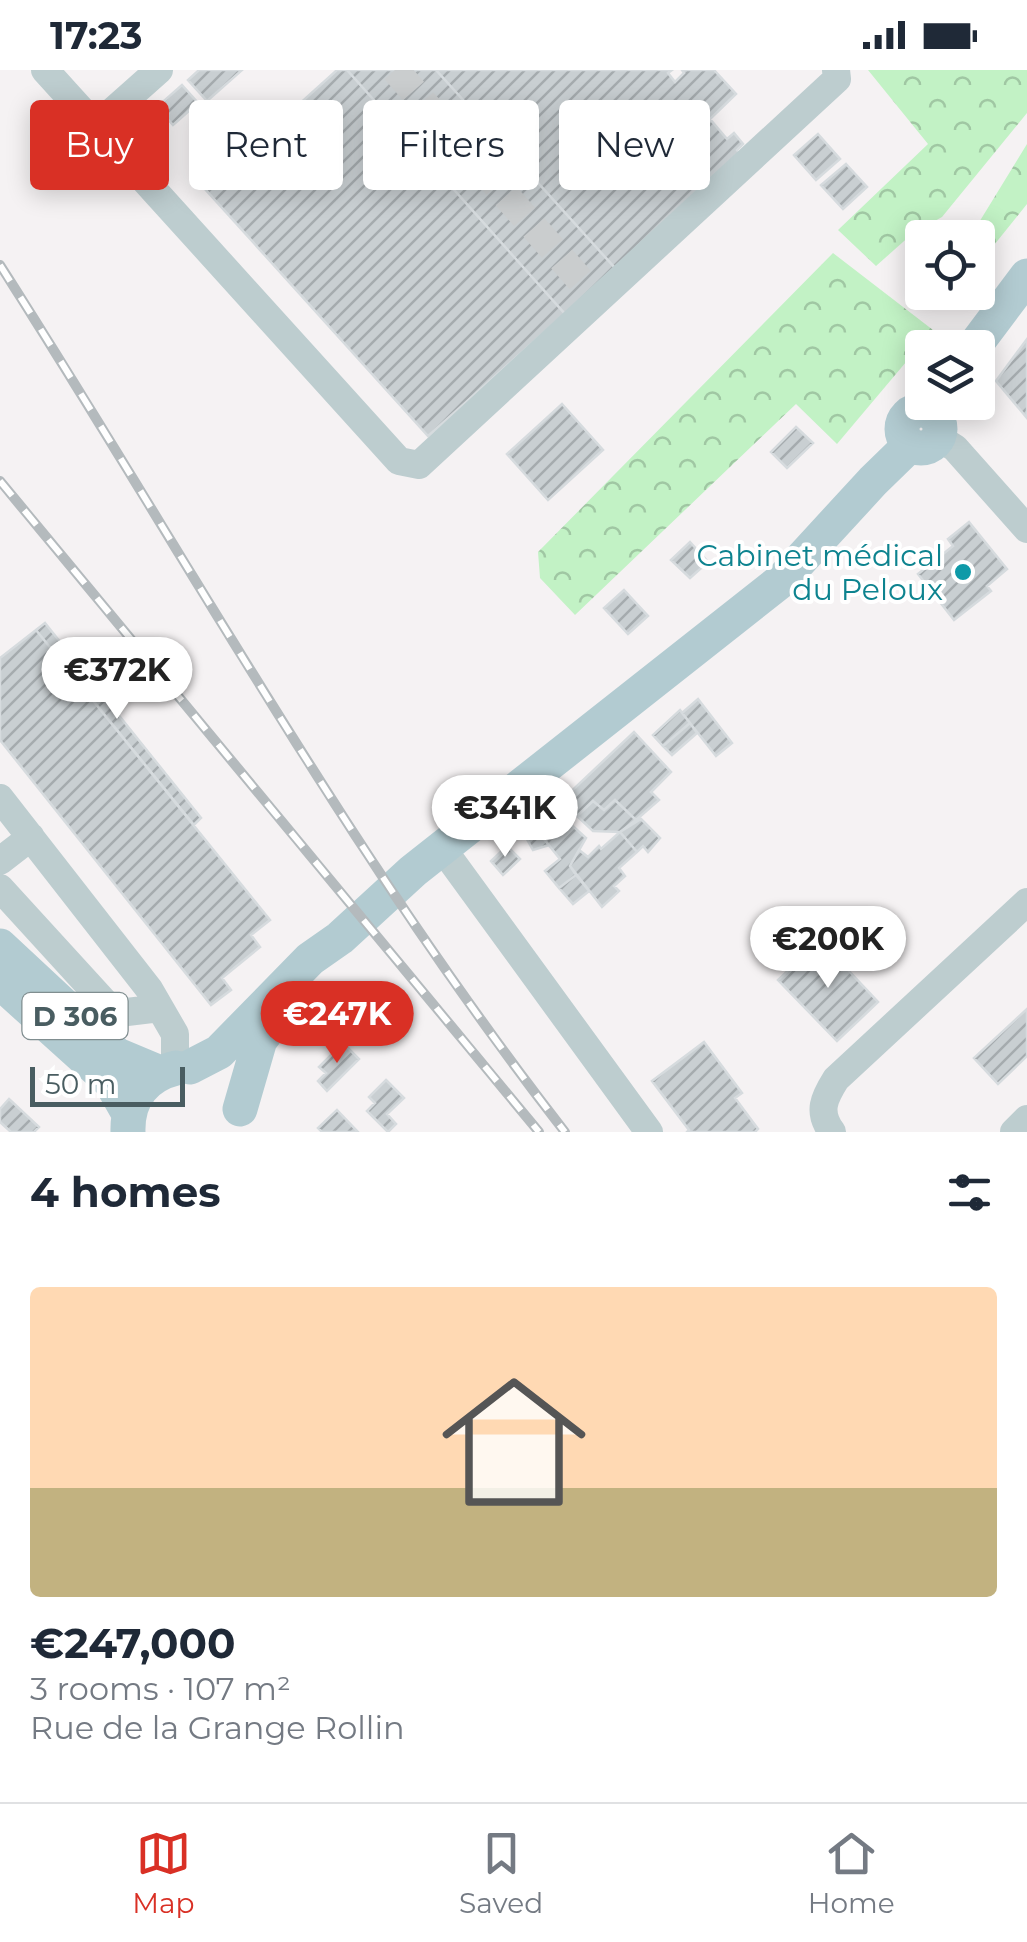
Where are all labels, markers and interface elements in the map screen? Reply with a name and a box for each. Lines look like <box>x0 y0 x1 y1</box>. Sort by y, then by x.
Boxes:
text: 17:23 <box>50 12 143 59</box>
chip: Buy <box>30 100 169 190</box>
chip: Rent <box>189 100 343 190</box>
chip: Filters <box>363 100 539 190</box>
chip: New <box>559 100 710 190</box>
map controls <box>905 220 995 420</box>
button: locate <box>905 220 995 310</box>
button: layers <box>905 330 995 420</box>
place label: Cabinet médical du Peloux <box>696 537 943 608</box>
marker: Cabinet médical du Peloux <box>952 561 974 583</box>
pin: €372K <box>47 637 187 722</box>
text: €372K <box>63 650 171 689</box>
pin: €341K <box>435 775 575 860</box>
text: €341K <box>454 788 556 827</box>
pin: €200K <box>758 906 898 991</box>
text: €200K <box>772 919 884 958</box>
pin: €247K <box>267 981 407 1066</box>
road number: D 306 <box>22 993 128 1039</box>
text: €247K <box>283 994 391 1033</box>
scale bar <box>30 1062 185 1106</box>
text: 50 m <box>45 1067 116 1101</box>
icon: filters <box>942 1165 997 1220</box>
text: 4 homes <box>30 1166 221 1218</box>
icon: home <box>424 1352 604 1532</box>
text: €247,000 <box>30 1617 235 1669</box>
text: 3 rooms · 107 m² <box>30 1669 291 1708</box>
text: Rue de la Grange Rollin <box>30 1708 405 1747</box>
tab: Map <box>132 1826 195 1920</box>
tab: Saved <box>459 1826 543 1920</box>
tab: Home <box>808 1826 895 1920</box>

